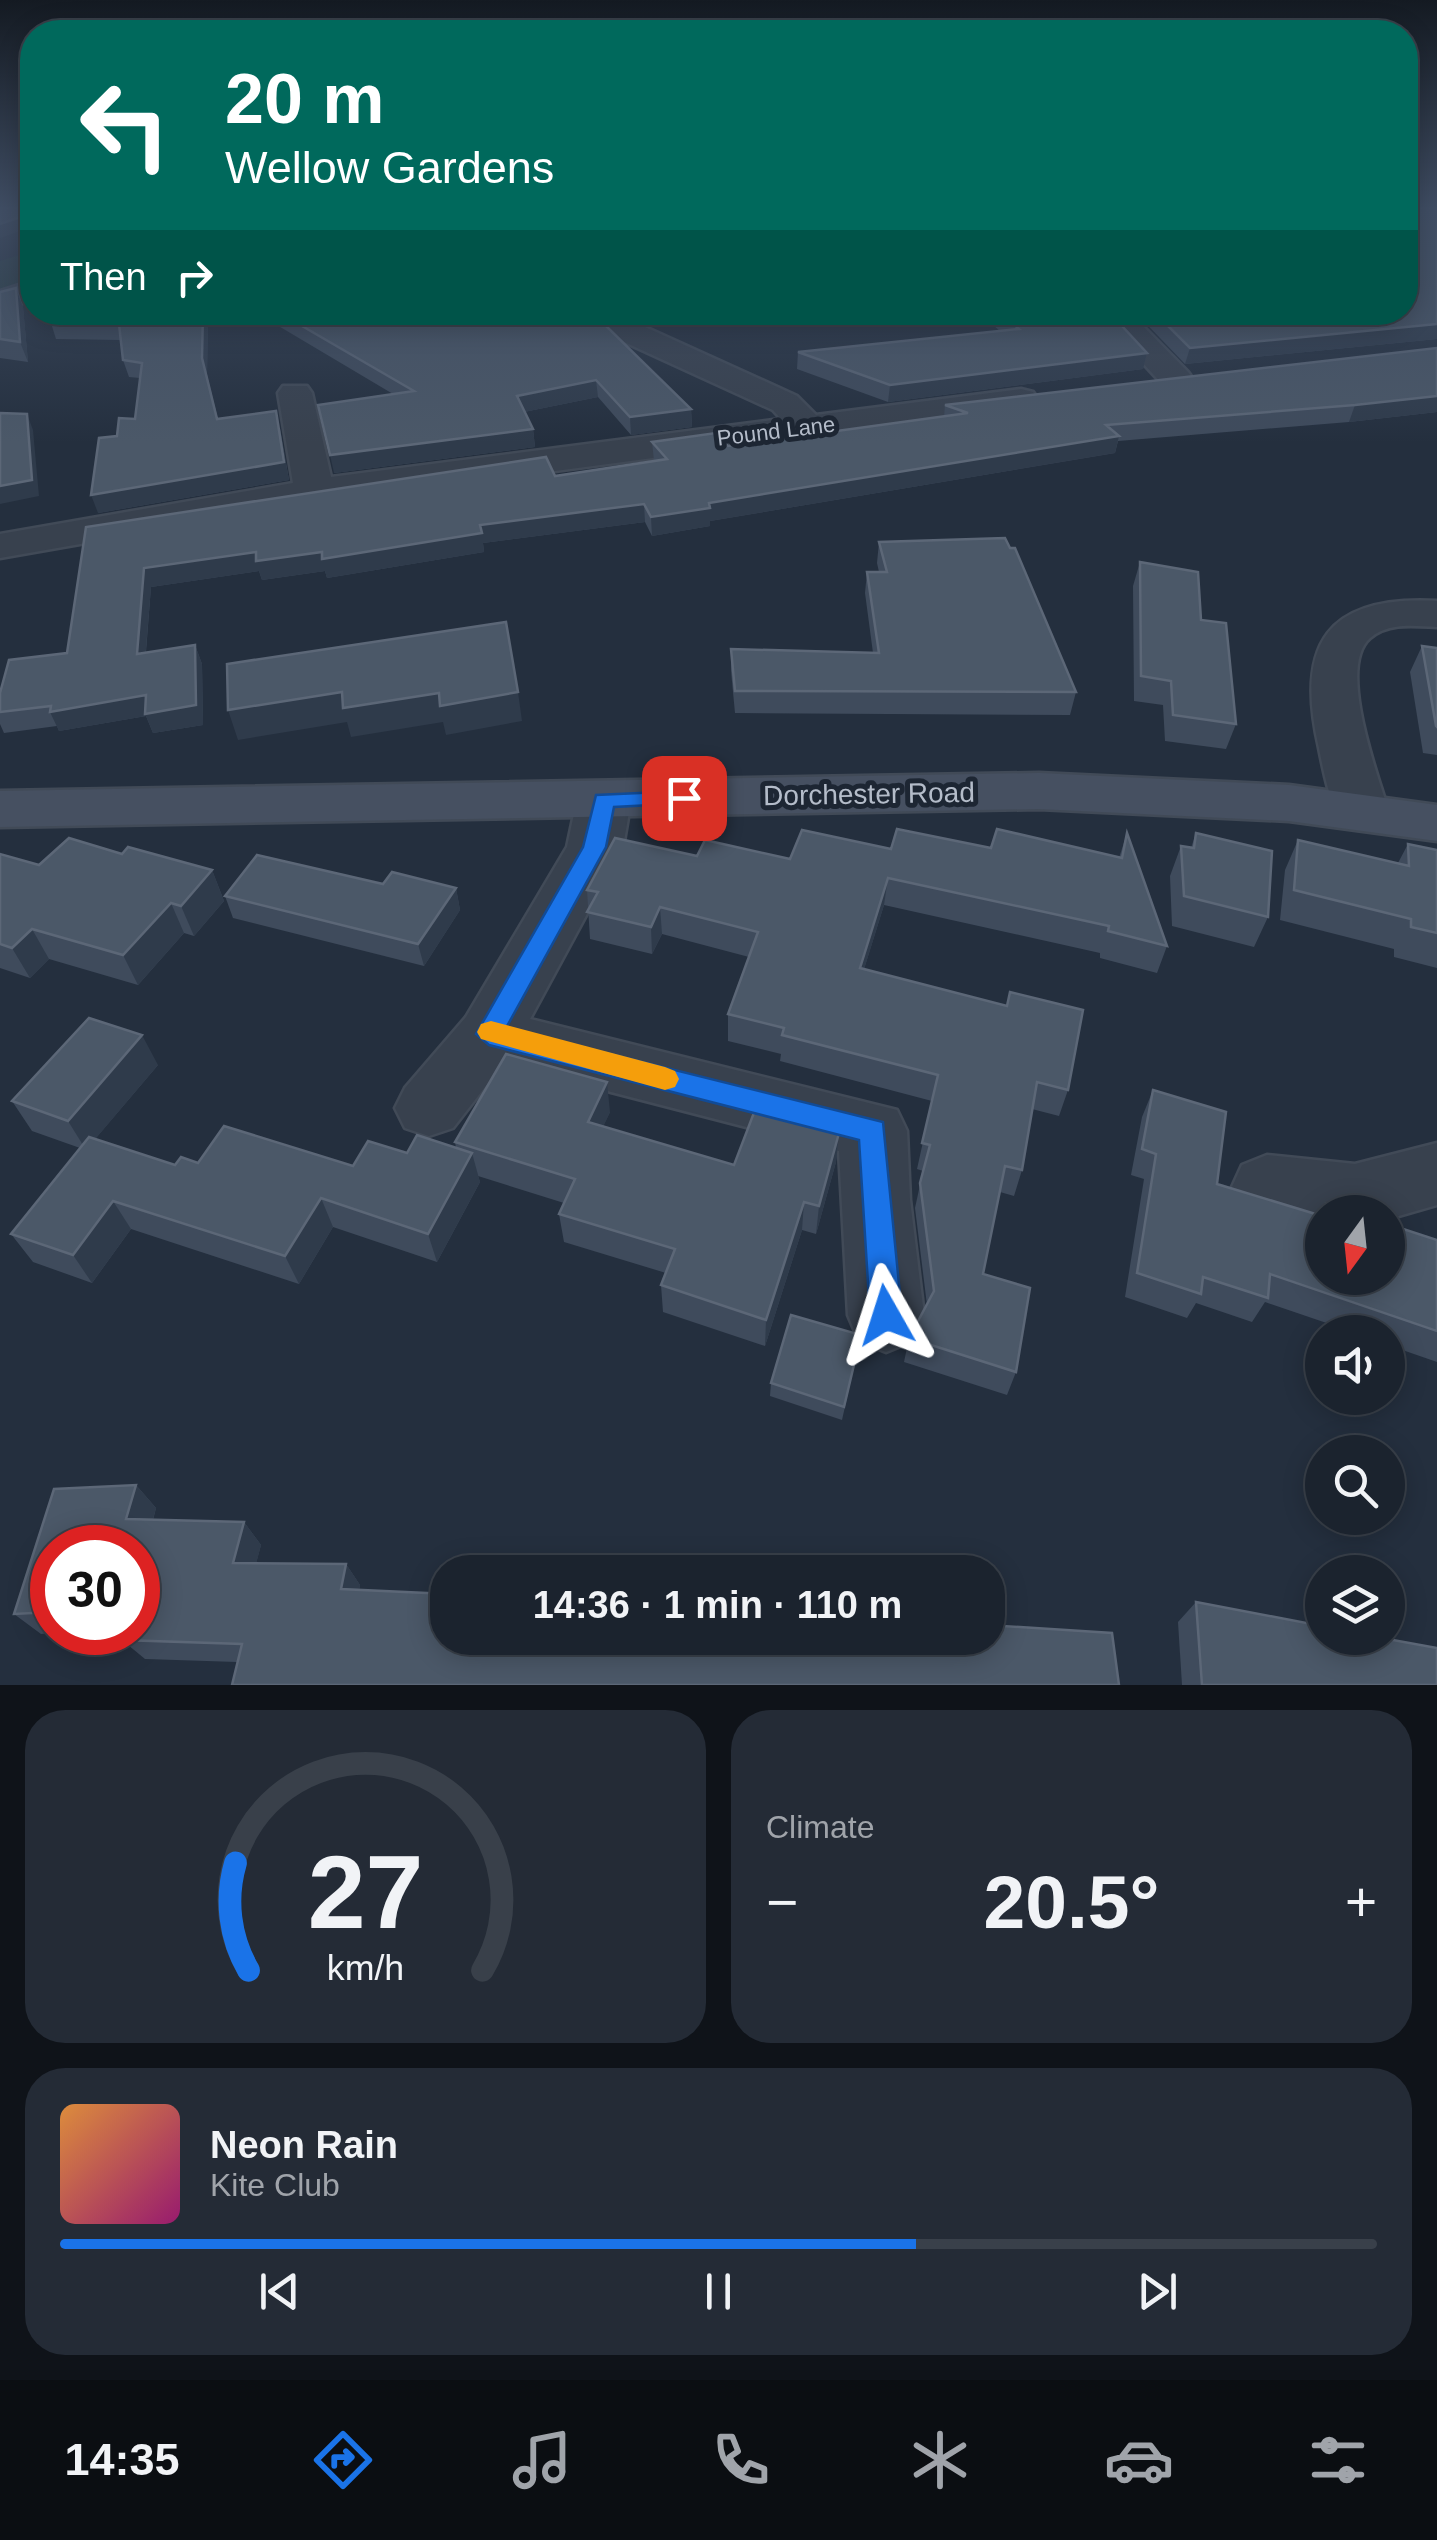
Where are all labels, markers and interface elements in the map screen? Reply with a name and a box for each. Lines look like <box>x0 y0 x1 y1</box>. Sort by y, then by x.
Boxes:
icon: left <box>60 60 190 190</box>
text: 20 m <box>225 60 385 138</box>
text: Wellow Gardens <box>225 142 554 193</box>
icon: right <box>167 250 222 305</box>
text: Then <box>60 256 147 298</box>
street label: Pound Lane <box>716 411 836 451</box>
pin <box>642 756 727 841</box>
icon: arrive <box>657 771 712 826</box>
street label: Dorchester Road <box>763 777 975 811</box>
north arrow <box>1305 1195 1405 1295</box>
map controls <box>1305 1195 1405 1655</box>
position arrow <box>834 1263 938 1367</box>
button: sound <box>1305 1315 1405 1415</box>
button: search <box>1305 1435 1405 1535</box>
speed limit sign: 30 <box>30 1525 160 1655</box>
button: layers <box>1305 1555 1405 1655</box>
text: 14:36 · 1 min · 110 m <box>533 1584 902 1626</box>
text: Climate <box>766 1809 874 1845</box>
text: 27 <box>308 1834 423 1950</box>
text: 20.5° <box>984 1860 1159 1944</box>
text: − <box>766 1871 798 1933</box>
text: + <box>1345 1871 1377 1933</box>
text: km/h <box>327 1948 404 1988</box>
text: Neon Rain <box>210 2124 398 2166</box>
text: Kite Club <box>210 2167 340 2203</box>
icon: previous <box>252 2264 307 2319</box>
icon: pause <box>691 2264 746 2319</box>
icon: next <box>1130 2264 1185 2319</box>
icon: directions <box>308 2425 378 2495</box>
icon: music <box>507 2425 577 2495</box>
icon: phone <box>706 2425 776 2495</box>
icon: climate <box>905 2425 975 2495</box>
icon: car <box>1104 2425 1174 2495</box>
icon: filters <box>1303 2425 1373 2495</box>
text: 14:35 <box>64 2434 180 2485</box>

